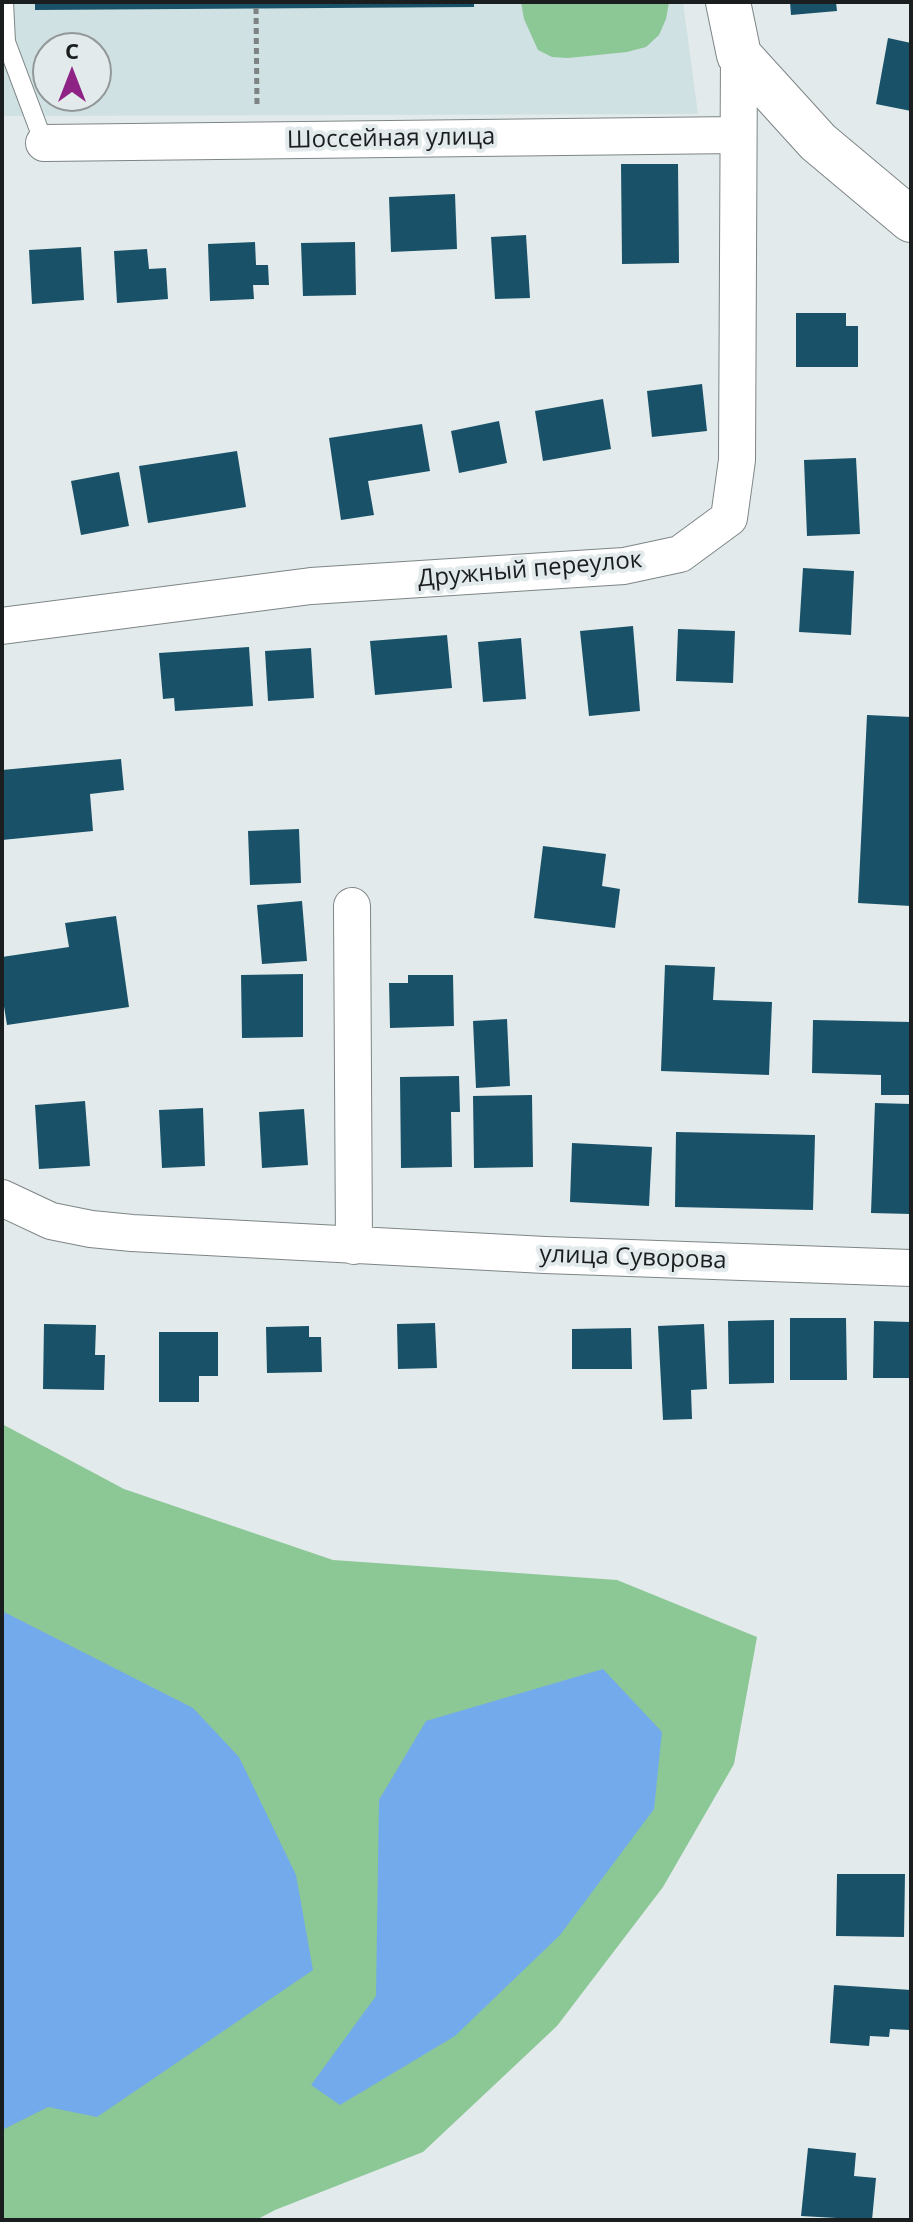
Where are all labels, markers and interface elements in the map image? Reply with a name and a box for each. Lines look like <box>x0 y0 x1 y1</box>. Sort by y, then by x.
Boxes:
north arrow <box>32 32 112 112</box>
text: С <box>65 35 79 65</box>
street label: Шоссейная улица <box>287 123 495 155</box>
street label: Дружный переулок <box>417 546 643 594</box>
street label: улица Суворова <box>539 1240 727 1276</box>

